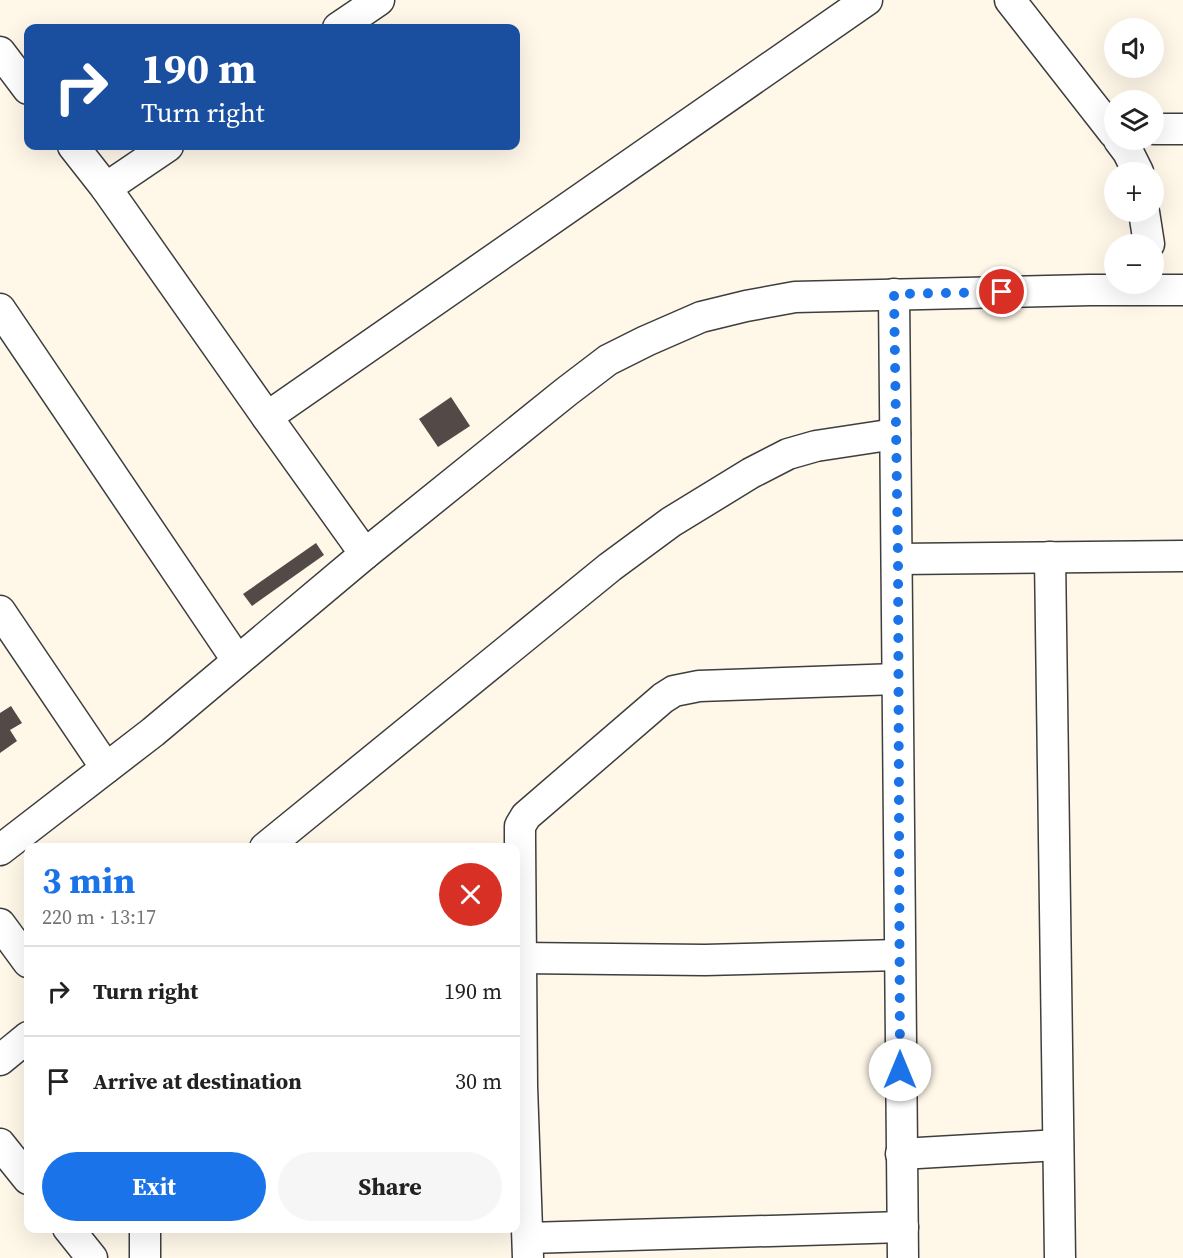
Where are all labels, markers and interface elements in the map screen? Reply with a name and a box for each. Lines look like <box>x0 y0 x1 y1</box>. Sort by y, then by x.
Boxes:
map controls <box>1104 18 1164 294</box>
button: sound <box>1104 18 1164 78</box>
text: 190 m <box>141 39 256 97</box>
icon: right <box>42 48 120 126</box>
button: layers <box>1104 90 1164 150</box>
text: Turn right <box>141 94 265 131</box>
button: + <box>1104 162 1164 222</box>
button: − <box>1104 234 1164 294</box>
pin <box>976 266 1027 317</box>
icon: arrive <box>985 275 1018 308</box>
text: 3 min <box>42 856 135 905</box>
button: close <box>439 863 502 926</box>
text: 220 m · 13:17 <box>42 903 156 931</box>
icon: right <box>42 975 75 1008</box>
text: Turn right <box>93 976 198 1006</box>
text: 190 m <box>444 976 502 1006</box>
position arrow <box>868 1038 932 1102</box>
icon: arrive <box>42 1065 75 1098</box>
text: Arrive at destination <box>93 1066 302 1096</box>
text: 30 m <box>455 1066 502 1096</box>
button: Exit <box>42 1152 266 1221</box>
button: Share <box>278 1152 502 1221</box>

